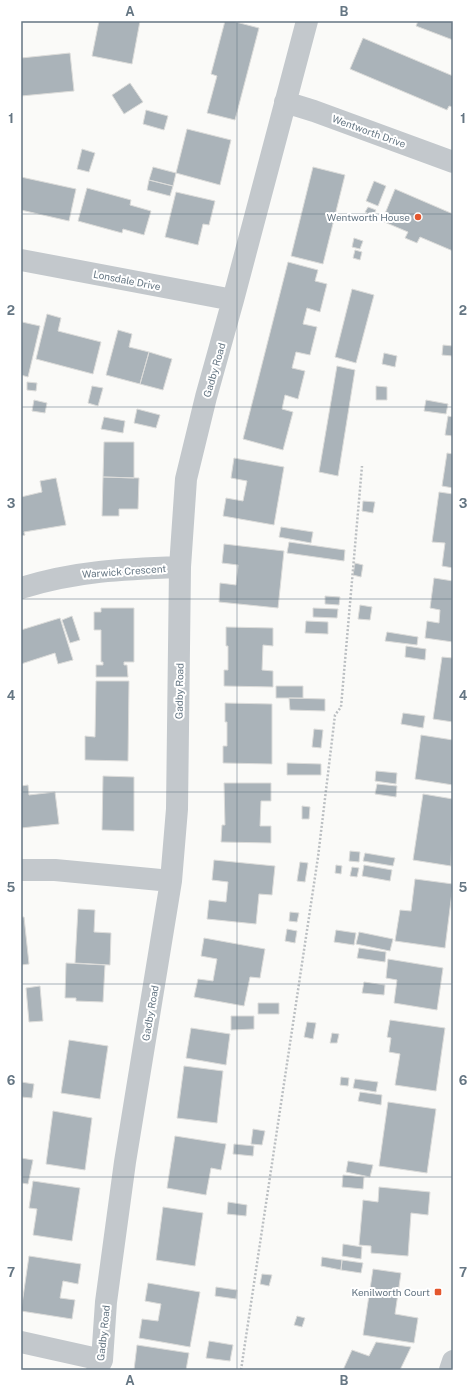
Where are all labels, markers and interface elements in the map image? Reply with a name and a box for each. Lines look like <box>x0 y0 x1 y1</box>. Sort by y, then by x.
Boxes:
text: A <box>125 4 135 19</box>
text: B <box>340 4 349 19</box>
text: 1 <box>8 111 14 126</box>
text: 1 <box>460 111 466 126</box>
street label: Wentworth Drive <box>331 112 408 150</box>
place label: Wentworth House <box>327 211 410 223</box>
marker: Wentworth House <box>413 212 423 222</box>
street label: Lonsdale Drive <box>92 268 162 292</box>
text: 2 <box>7 303 15 318</box>
text: 2 <box>459 303 467 318</box>
street label: Gadby Road <box>200 341 228 399</box>
text: 3 <box>7 496 16 511</box>
text: 3 <box>459 496 468 511</box>
street label: Warwick Crescent <box>82 562 167 580</box>
street label: Gadby Road <box>173 663 185 719</box>
text: 4 <box>7 688 16 703</box>
text: 4 <box>459 688 468 703</box>
text: 5 <box>7 880 16 895</box>
text: 5 <box>459 880 468 895</box>
street label: Gadby Road <box>139 984 161 1042</box>
text: 6 <box>7 1073 16 1088</box>
text: 6 <box>459 1073 468 1088</box>
text: 7 <box>7 1265 15 1280</box>
text: 7 <box>459 1265 467 1280</box>
place label: Kenilworth Court <box>351 1286 430 1298</box>
marker: Kenilworth Court <box>433 1287 443 1297</box>
street label: Gadby Road <box>94 1304 112 1362</box>
text: A <box>125 1373 135 1388</box>
text: B <box>340 1373 349 1388</box>

